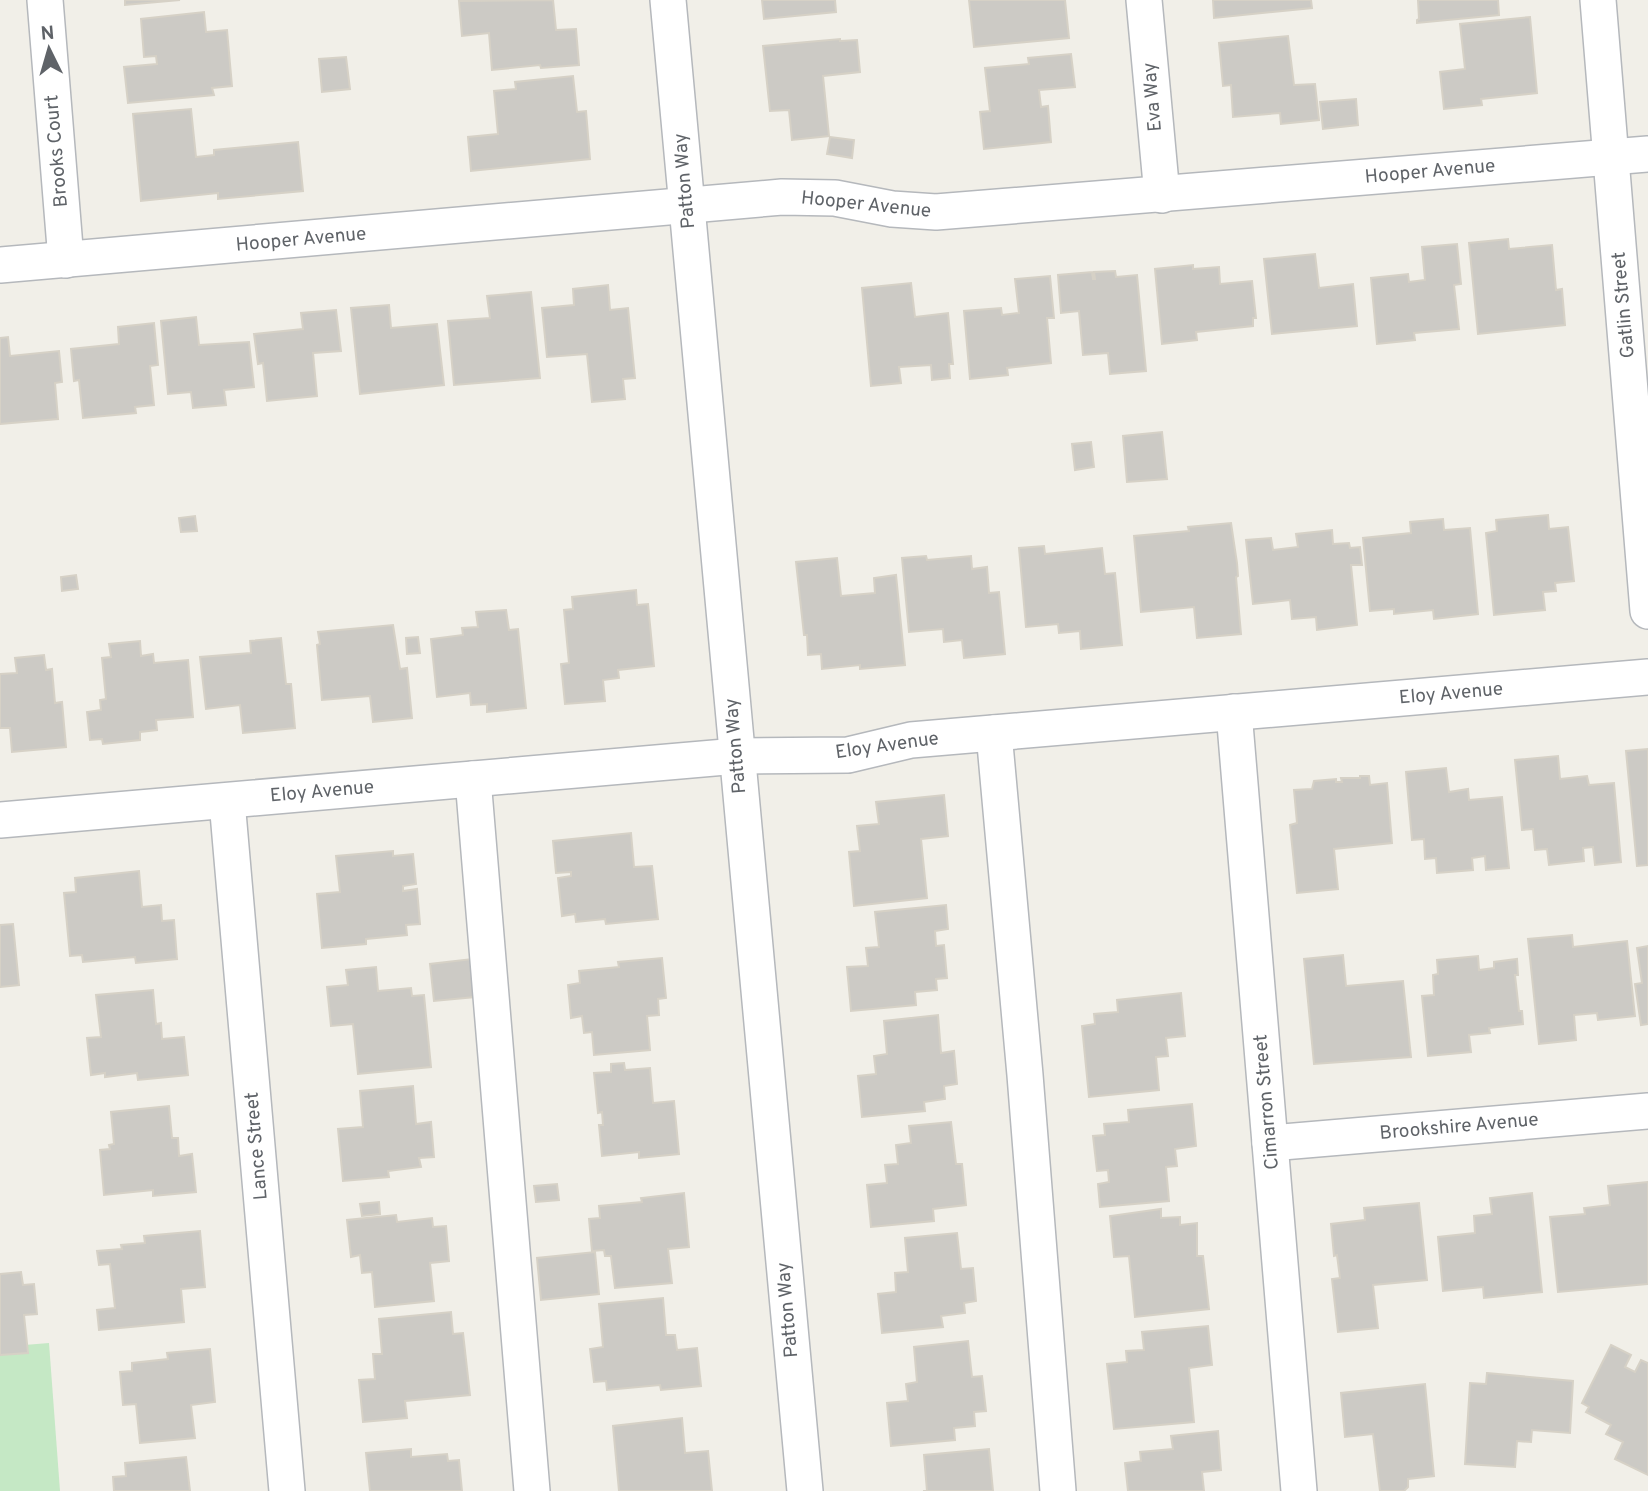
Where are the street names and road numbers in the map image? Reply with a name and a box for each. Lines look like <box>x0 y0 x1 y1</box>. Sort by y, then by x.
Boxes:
street label: Eva Way <box>1138 61 1168 133</box>
street label: Brooks Court <box>40 94 74 208</box>
street label: Patton Way <box>669 132 701 230</box>
street label: Hooper Avenue <box>1364 154 1496 190</box>
street label: Hooper Avenue <box>800 186 932 224</box>
street label: Hooper Avenue <box>235 222 367 258</box>
street label: Gatlin Street <box>1607 251 1641 359</box>
street label: Eloy Avenue <box>1398 678 1504 710</box>
street label: Patton Way <box>720 697 752 795</box>
street label: Eloy Avenue <box>834 727 940 765</box>
street label: Eloy Avenue <box>269 776 375 808</box>
street label: Cimarron Street <box>1249 1033 1285 1171</box>
street label: Lance Street <box>240 1091 274 1201</box>
street label: Brookshire Avenue <box>1379 1108 1539 1146</box>
street label: Patton Way <box>772 1261 804 1359</box>

